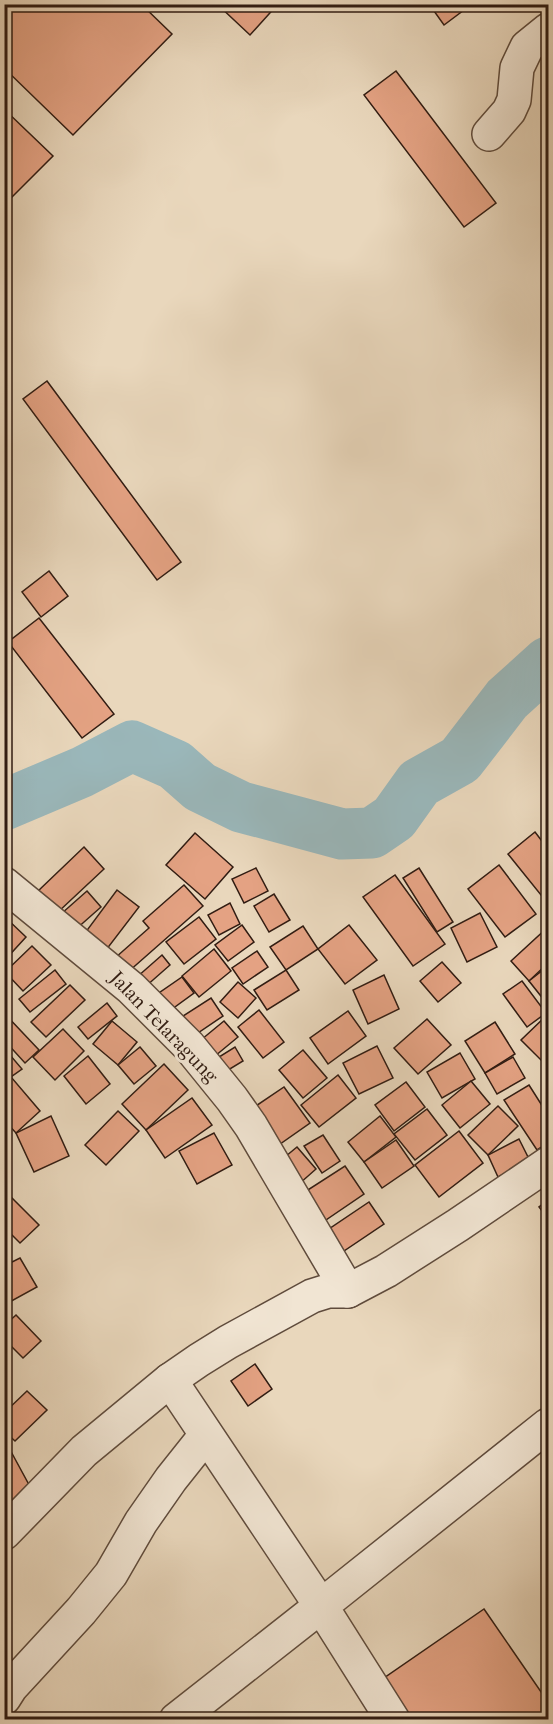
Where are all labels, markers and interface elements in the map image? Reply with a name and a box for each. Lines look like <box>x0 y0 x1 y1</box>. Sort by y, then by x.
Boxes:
street label: Jalan Telaragung <box>104 965 223 1088</box>

